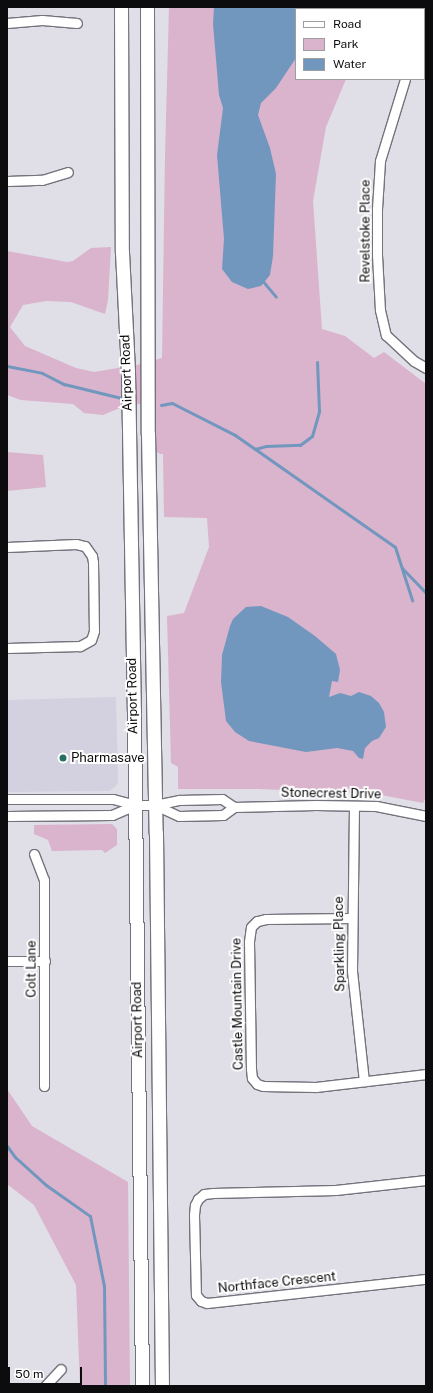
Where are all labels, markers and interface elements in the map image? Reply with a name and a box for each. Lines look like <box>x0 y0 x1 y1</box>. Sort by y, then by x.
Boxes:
legend <box>295 8 425 80</box>
text: Road <box>333 17 361 31</box>
text: Park <box>333 37 359 51</box>
text: Water <box>333 57 366 71</box>
street label: Revelstoke Place <box>358 179 374 283</box>
street label: Airport Road <box>118 334 136 412</box>
street label: Airport Road <box>125 658 141 734</box>
place label: Pharmasave <box>71 750 145 766</box>
marker: Pharmasave <box>58 753 68 763</box>
street label: Stonecrest Drive <box>281 785 381 803</box>
street label: Sparkling Place <box>331 896 349 992</box>
street label: Castle Mountain Drive <box>229 938 247 1070</box>
street label: Colt Lane <box>24 940 40 998</box>
street label: Airport Road <box>130 982 146 1058</box>
street label: Northface Crescent <box>217 1269 337 1297</box>
scale bar <box>10 1359 84 1385</box>
text: 50 m <box>15 1367 43 1381</box>

